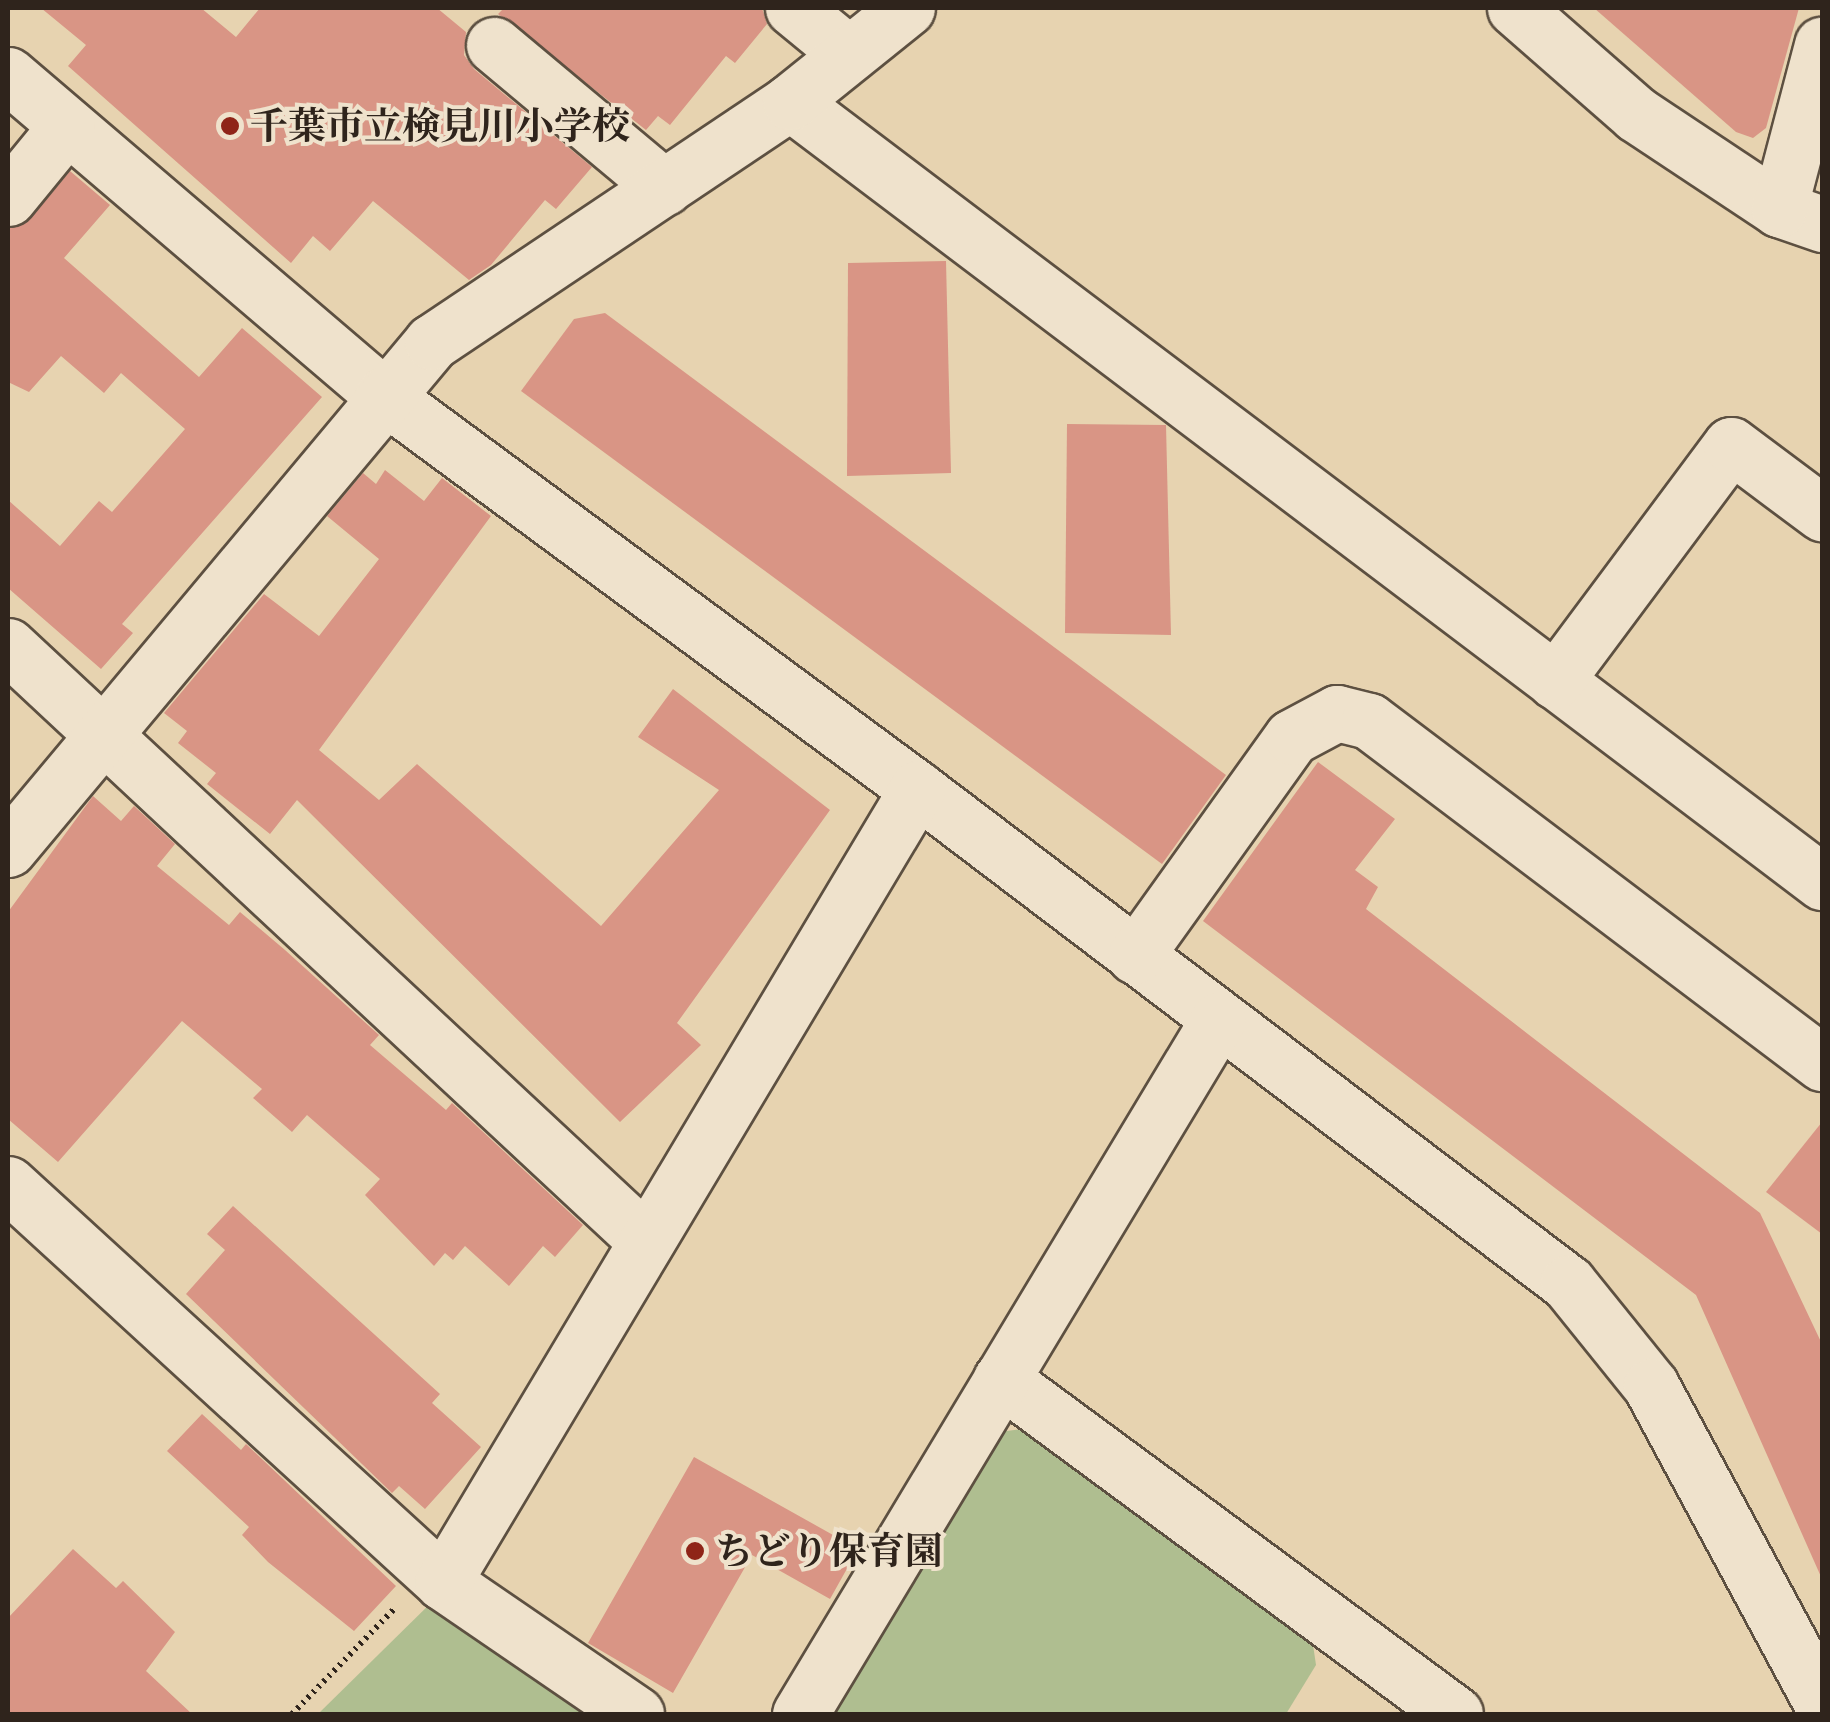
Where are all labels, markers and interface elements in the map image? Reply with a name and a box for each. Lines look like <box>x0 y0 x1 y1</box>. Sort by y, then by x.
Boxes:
place label: 千葉市立検見川小学校 <box>250 103 630 149</box>
marker: 千葉市立検見川小学校 <box>219 115 241 137</box>
place label: ちどり保育園 <box>715 1528 943 1574</box>
marker: ちどり保育園 <box>684 1540 706 1562</box>

